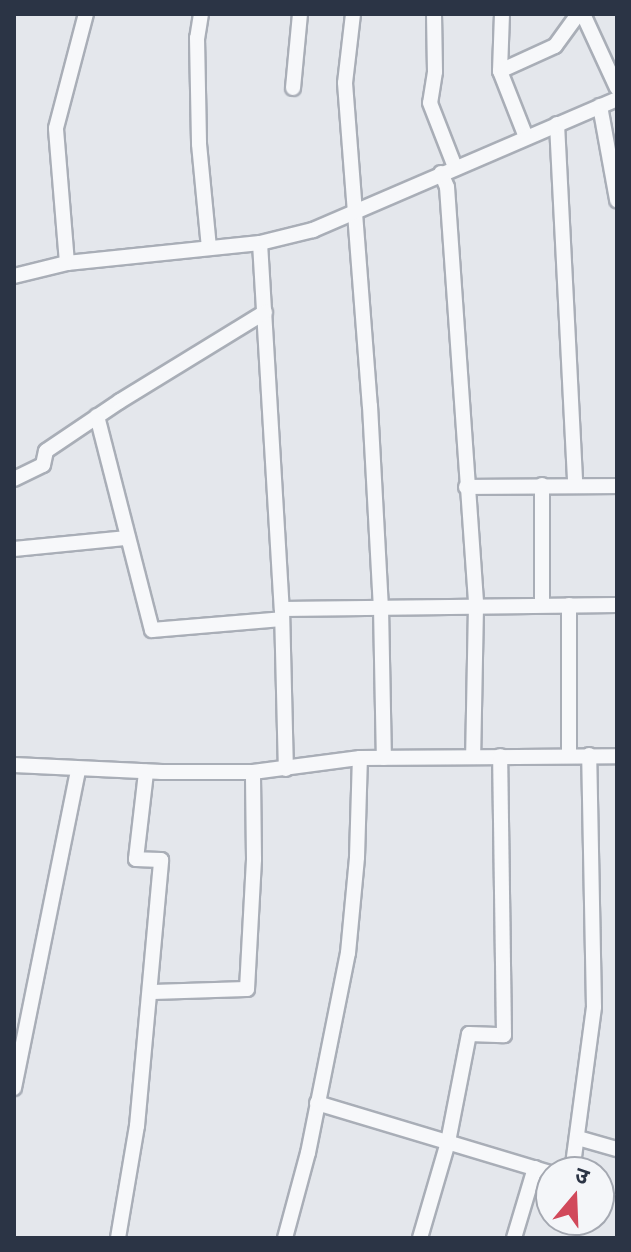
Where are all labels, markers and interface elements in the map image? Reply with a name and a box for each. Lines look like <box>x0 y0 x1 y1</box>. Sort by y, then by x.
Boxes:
north arrow <box>535 1156 615 1236</box>
text: उ <box>572 1160 593 1191</box>

